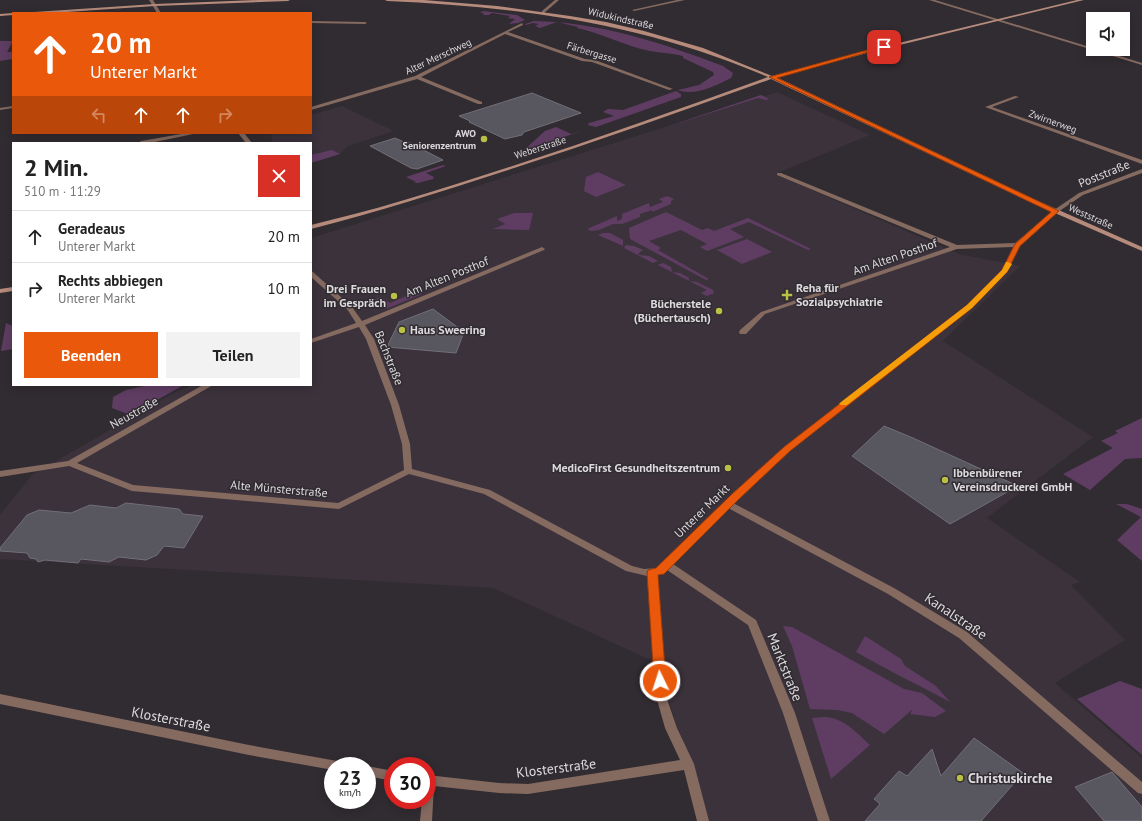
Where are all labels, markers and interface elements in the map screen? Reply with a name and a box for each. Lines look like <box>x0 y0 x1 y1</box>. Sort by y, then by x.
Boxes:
street label: Widukindstraße <box>587 5 655 32</box>
map controls <box>1086 12 1130 56</box>
button: sound <box>1086 12 1130 56</box>
text: 20 m <box>90 24 151 61</box>
icon: ahead <box>24 28 76 80</box>
pin <box>867 30 901 64</box>
street label: Alter Merschweg <box>403 35 473 77</box>
icon: arrive <box>873 36 895 58</box>
street label: Färbergasse <box>565 39 618 66</box>
text: Unterer Markt <box>90 60 197 83</box>
icon: left <box>88 104 110 126</box>
icon: ahead <box>130 104 152 126</box>
icon: ahead <box>172 104 194 126</box>
icon: right <box>214 104 236 126</box>
street label: Zwirnerweg <box>1027 107 1079 136</box>
place label: AWO Seniorenzentrum <box>403 127 476 152</box>
street label: Weberstraße <box>513 133 568 162</box>
marker: AWO Seniorenzentrum <box>479 134 489 144</box>
text: 2 Min. <box>24 152 88 183</box>
button: close <box>258 155 300 197</box>
street label: Poststraße <box>1076 156 1132 191</box>
text: 510 m · 11:29 <box>24 183 101 200</box>
street label: Weststraße <box>1066 201 1115 232</box>
text: Geradeaus <box>58 219 125 238</box>
icon: ahead <box>24 226 46 248</box>
text: 20 m <box>267 227 300 246</box>
street label: Am Alten Posthof <box>851 235 940 278</box>
text: Unterer Markt <box>58 238 135 255</box>
street label: Am Alten Posthof <box>403 253 492 300</box>
text: Rechts abbiegen <box>58 271 163 290</box>
icon: right <box>24 278 46 300</box>
text: 10 m <box>267 279 300 298</box>
place label: Reha für Sozialpsychiatrie <box>796 280 883 309</box>
place label: Drei Frauen im Gespräch <box>323 281 386 310</box>
marker: Reha für Sozialpsychiatrie <box>781 289 793 301</box>
text: Unterer Markt <box>58 290 135 307</box>
marker: Drei Frauen im Gespräch <box>389 291 399 301</box>
place label: Bücherstele (Büchertausch) <box>634 296 711 325</box>
marker: Bücherstele (Büchertausch) <box>714 306 724 316</box>
place label: Haus Sweering <box>410 322 486 337</box>
marker: Haus Sweering <box>397 325 407 335</box>
street label: Bachstraße <box>372 328 407 387</box>
button: Beenden <box>24 332 158 378</box>
button: Teilen <box>166 332 300 378</box>
street label: Neustraße <box>107 393 161 432</box>
place label: MedicoFirst Gesundheitszentrum <box>552 460 720 475</box>
marker: MedicoFirst Gesundheitszentrum <box>723 463 733 473</box>
place label: Ibbenbürener Vereinsdruckerei GmbH <box>952 465 1073 494</box>
marker: Ibbenbürener Vereinsdruckerei GmbH <box>940 475 950 485</box>
street label: Alte Münsterstraße <box>230 477 328 500</box>
street label: Unterer Markt <box>671 481 732 541</box>
street label: Kanalstraße <box>921 589 991 643</box>
street label: Marktstraße <box>763 630 807 704</box>
position arrow <box>639 660 681 702</box>
street label: Klosterstraße <box>130 703 212 735</box>
street label: Klosterstraße <box>515 754 597 782</box>
speed limit sign: 30 <box>384 757 436 809</box>
text: 23 <box>339 765 361 791</box>
place label: Christuskirche <box>968 769 1053 787</box>
marker: Christuskirche <box>955 773 965 783</box>
text: km/h <box>339 786 361 799</box>

